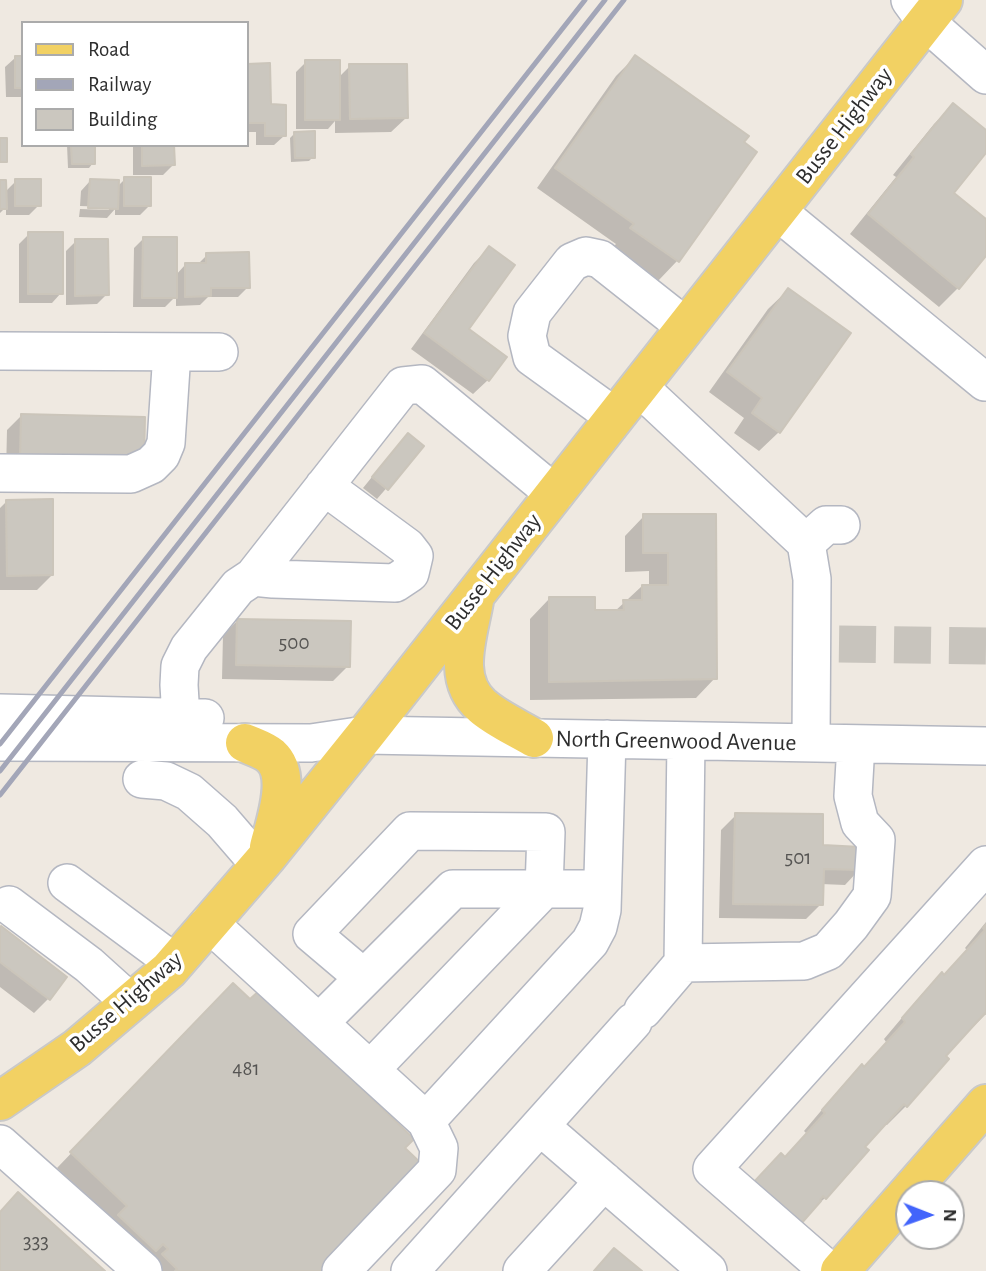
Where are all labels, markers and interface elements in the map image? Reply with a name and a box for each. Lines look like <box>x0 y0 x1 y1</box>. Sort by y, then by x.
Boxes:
legend <box>21 21 248 147</box>
text: Road <box>88 39 130 60</box>
street label: Busse Highway <box>789 62 899 190</box>
text: Railway <box>88 74 151 95</box>
text: Building <box>88 109 157 130</box>
street label: Busse Highway <box>438 508 548 636</box>
house number: 500 <box>279 630 309 656</box>
street label: North Greenwood Avenue <box>555 725 797 757</box>
house number: 501 <box>784 845 812 871</box>
street label: Busse Highway <box>63 945 189 1059</box>
house number: 481 <box>232 1056 260 1082</box>
north arrow <box>895 1180 965 1250</box>
text: N <box>940 1209 959 1222</box>
house number: 333 <box>23 1229 49 1255</box>

